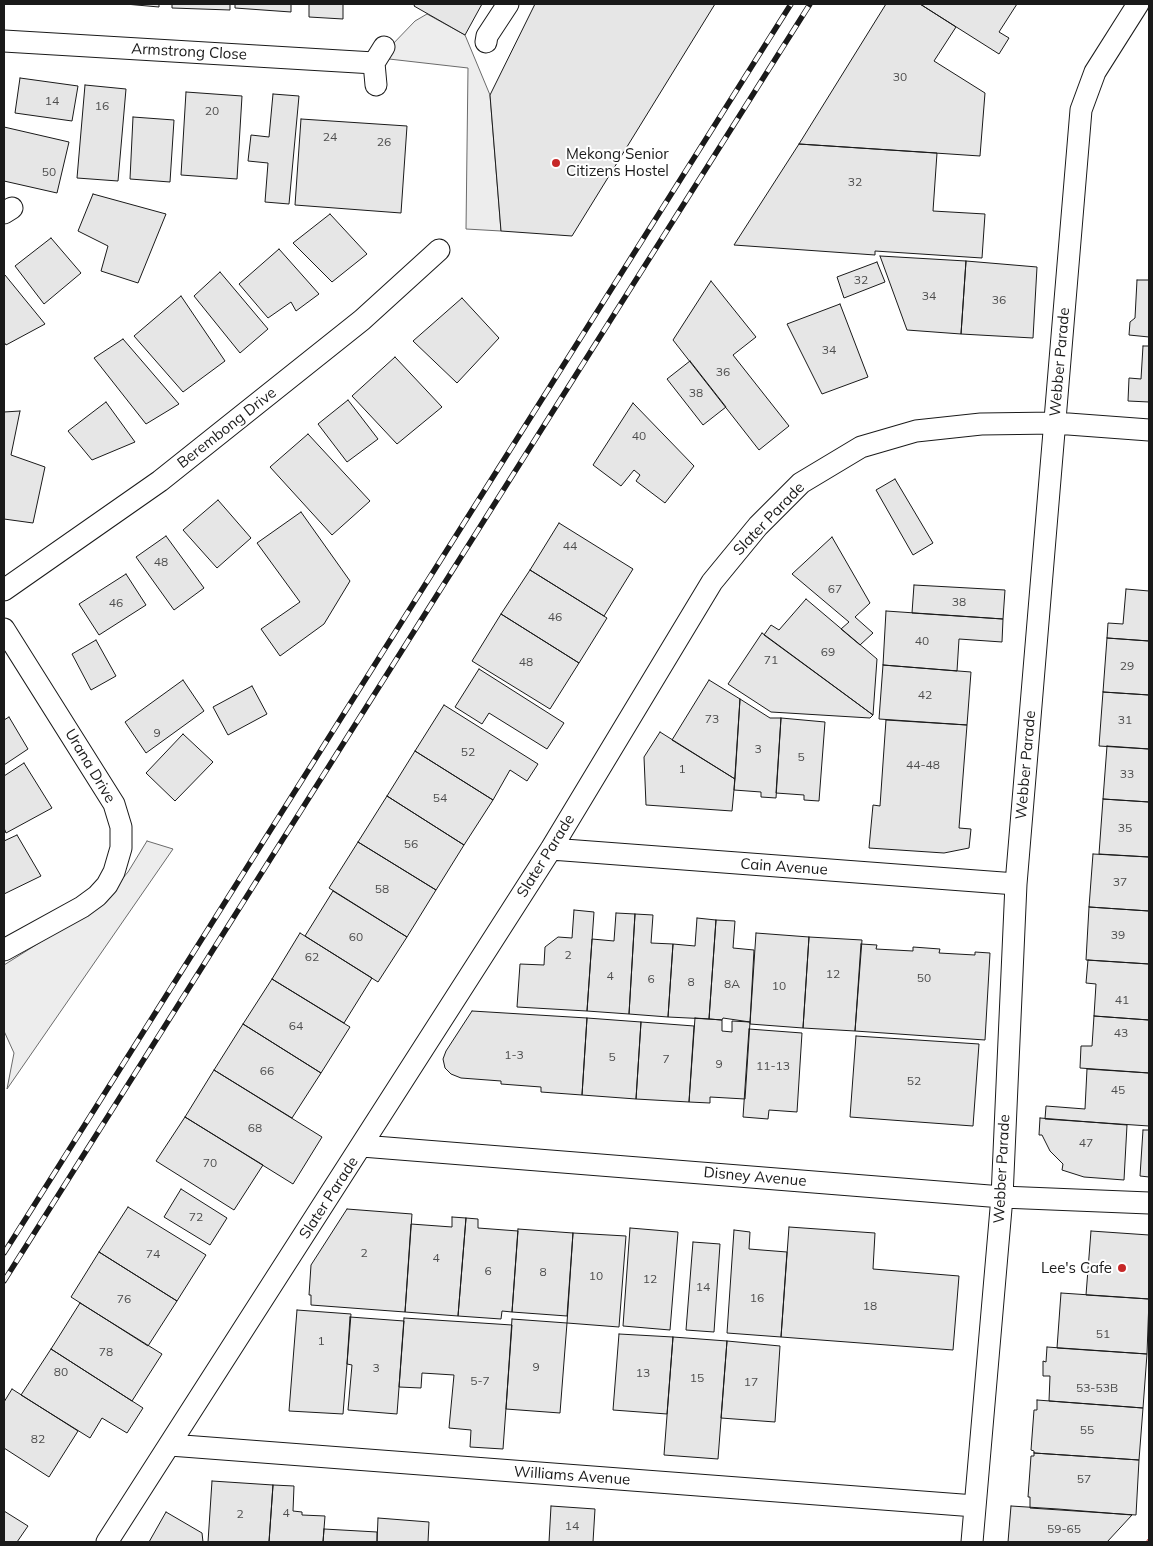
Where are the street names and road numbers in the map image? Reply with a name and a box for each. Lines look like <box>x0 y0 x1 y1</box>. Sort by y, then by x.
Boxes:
street label: Armstrong Close <box>131 40 247 64</box>
street label: Webber Parade <box>1046 307 1074 417</box>
street label: Berembong Drive <box>174 384 280 472</box>
street label: Slater Parade <box>730 479 808 559</box>
street label: Webber Parade <box>1012 710 1040 820</box>
street label: Urana Drive <box>61 726 119 806</box>
street label: Slater Parade <box>513 811 579 901</box>
street label: Cain Avenue <box>740 855 828 879</box>
street label: Webber Parade <box>990 1114 1014 1224</box>
street label: Slater Parade <box>296 1153 362 1243</box>
street label: Disney Avenue <box>703 1164 807 1190</box>
street label: Williams Avenue <box>513 1463 631 1489</box>

